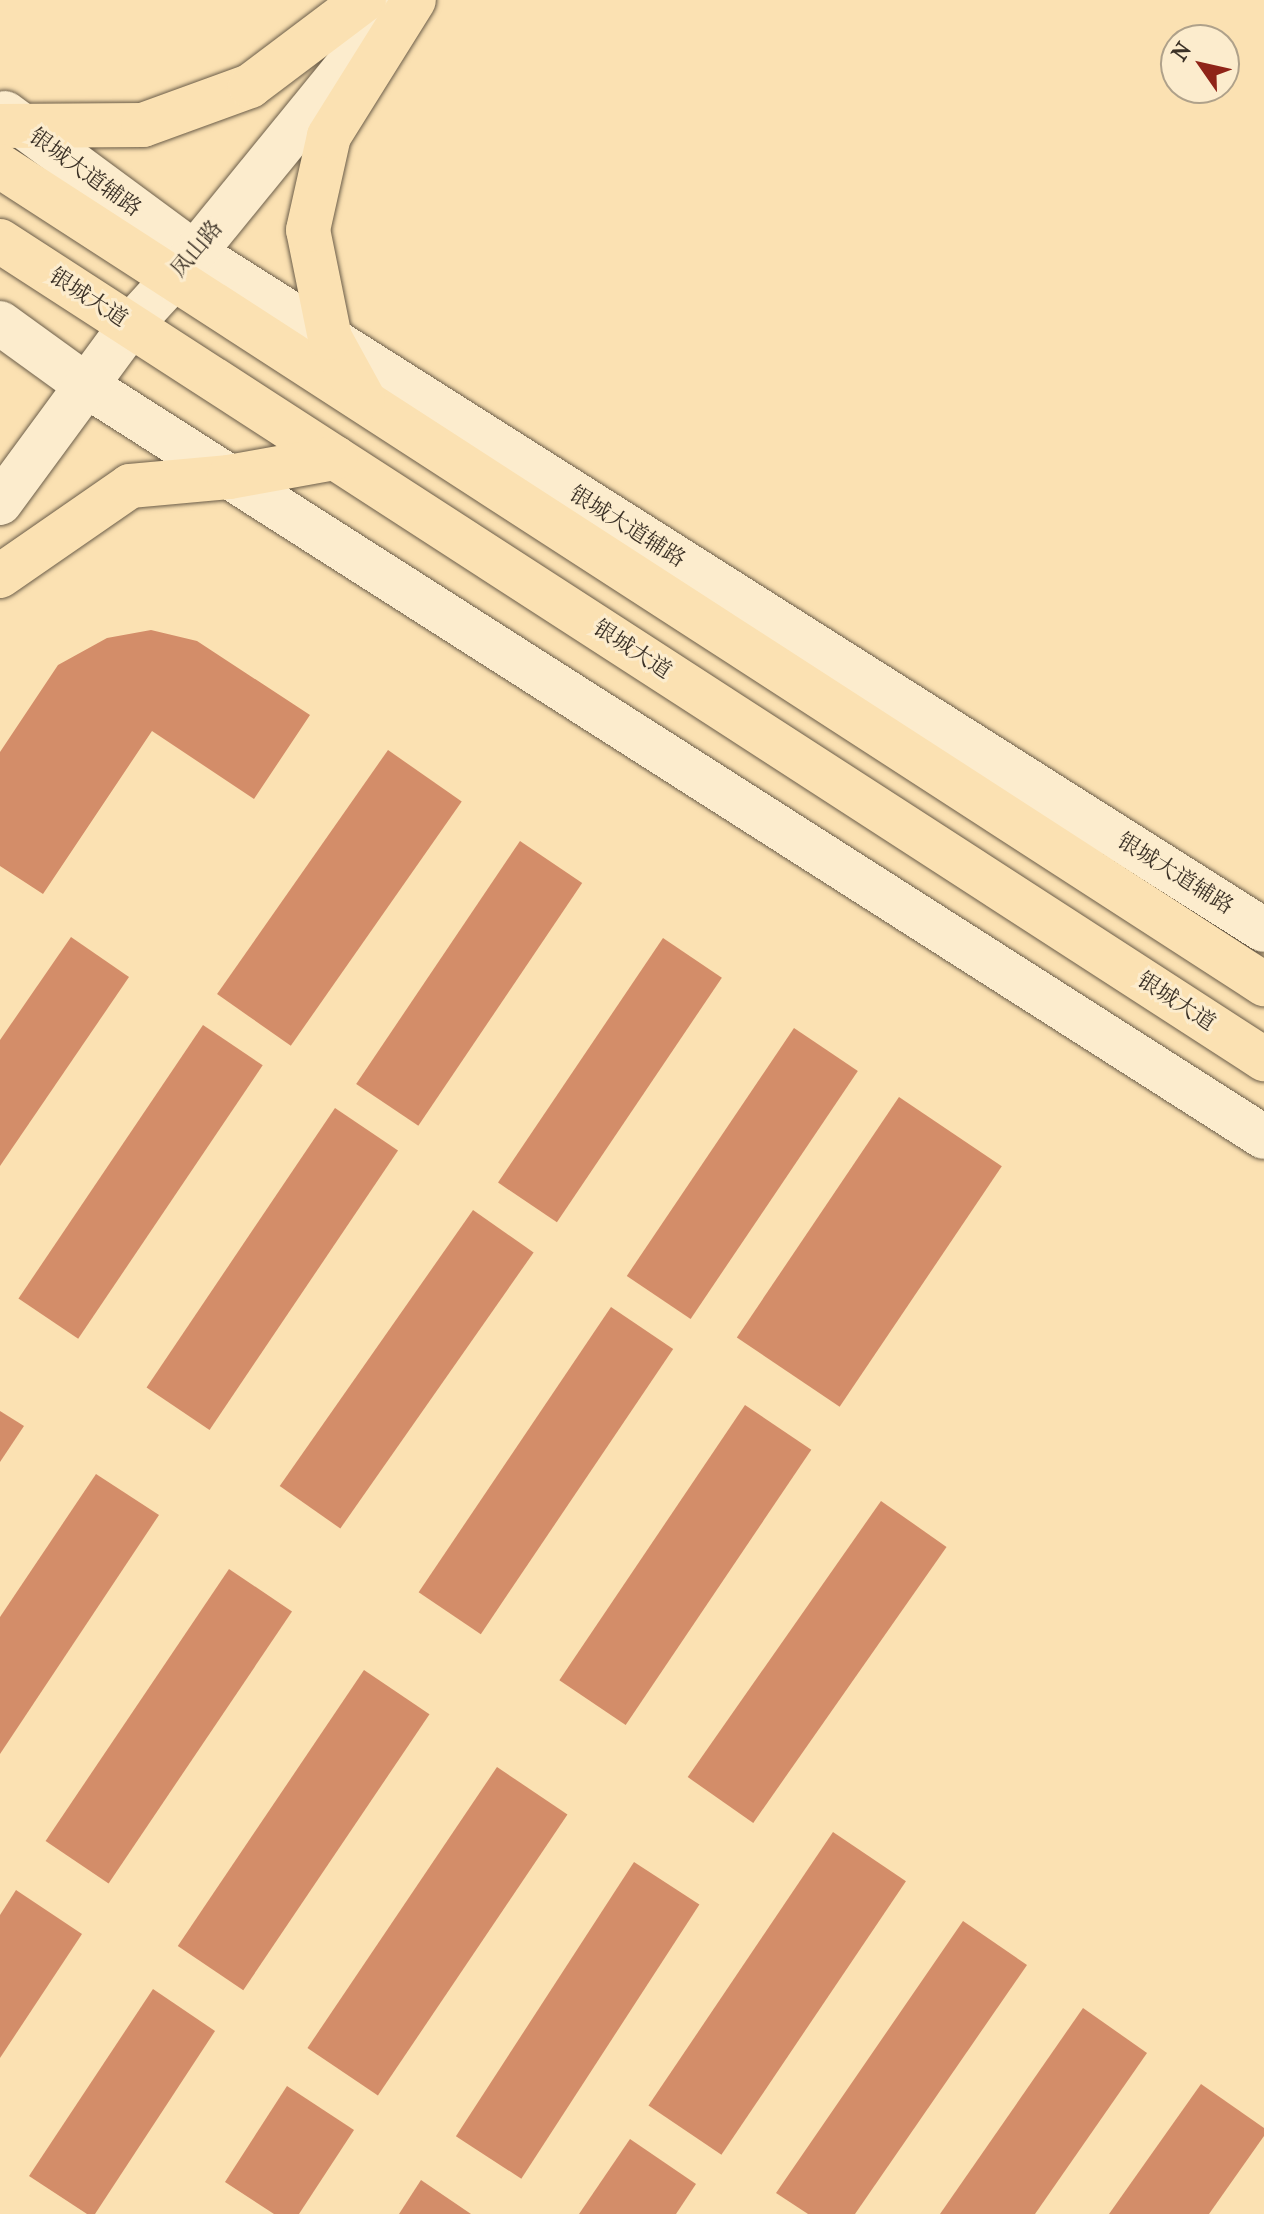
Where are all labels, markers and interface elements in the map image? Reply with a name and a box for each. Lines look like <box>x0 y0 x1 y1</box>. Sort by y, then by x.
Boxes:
north arrow <box>1160 24 1240 104</box>
text: N <box>1166 38 1197 66</box>
street label: 银城大道辅路 <box>24 124 146 222</box>
street label: 凤山路 <box>166 215 228 283</box>
street label: 银城大道 <box>44 263 132 333</box>
street label: 银城大道辅路 <box>564 481 690 573</box>
street label: 银城大道 <box>588 615 676 685</box>
street label: 银城大道辅路 <box>1112 828 1238 920</box>
street label: 银城大道 <box>1132 967 1220 1037</box>

